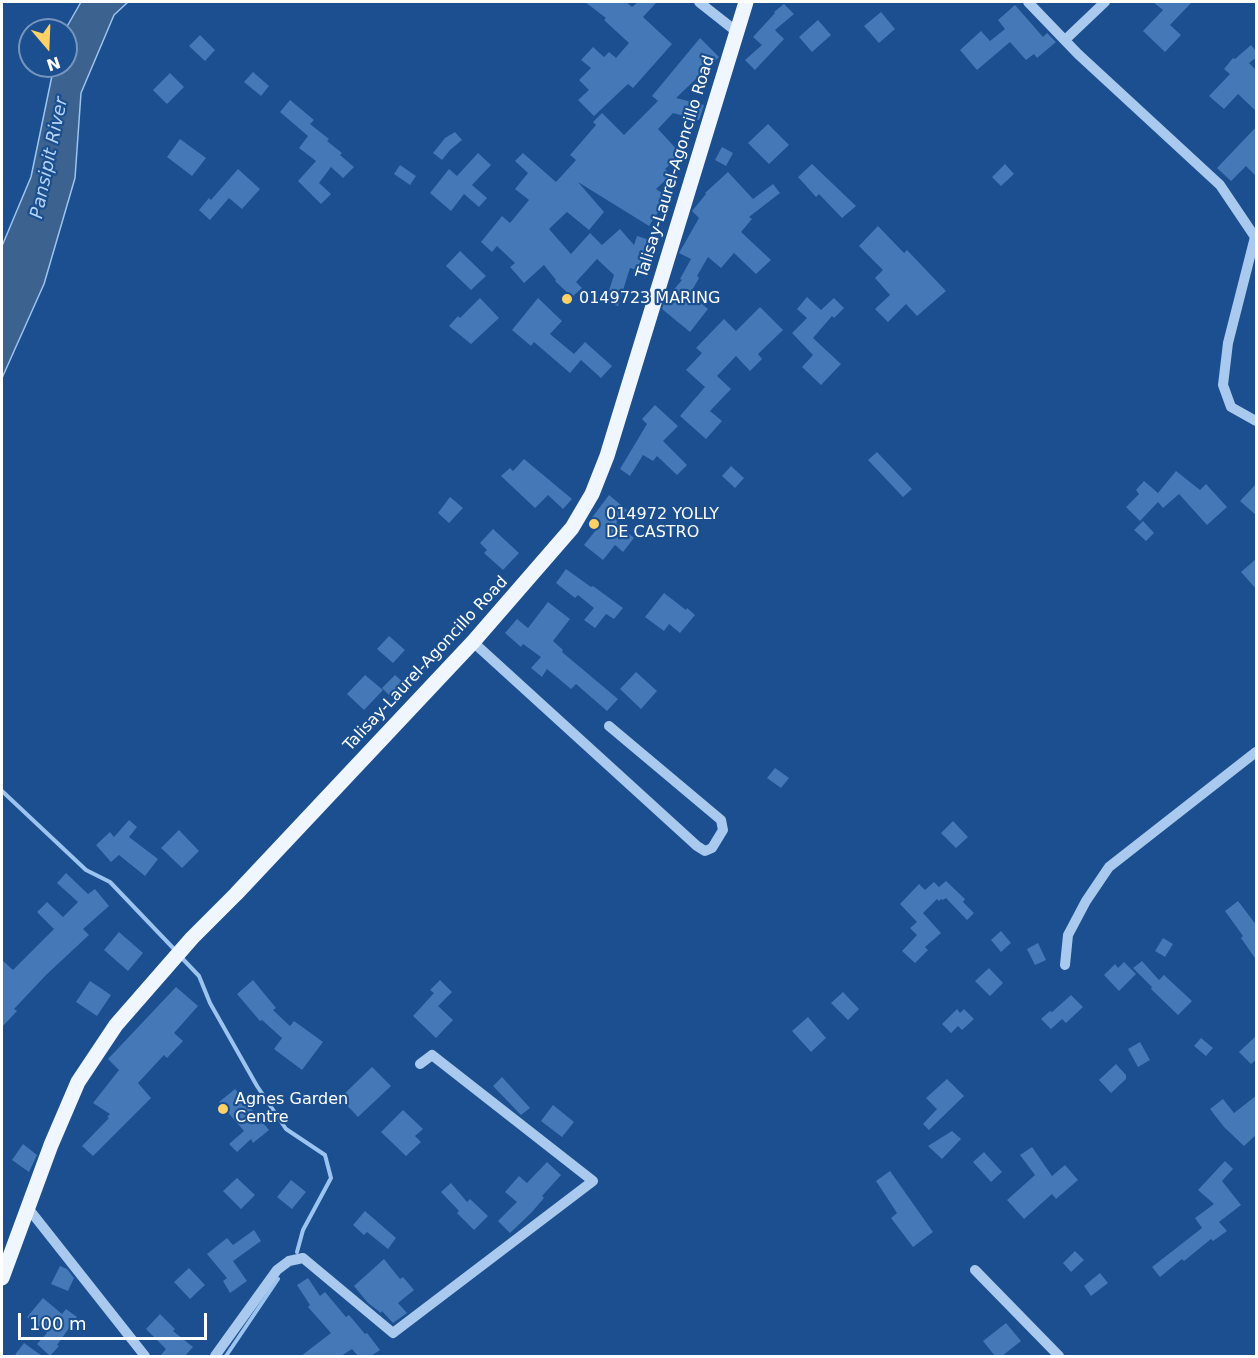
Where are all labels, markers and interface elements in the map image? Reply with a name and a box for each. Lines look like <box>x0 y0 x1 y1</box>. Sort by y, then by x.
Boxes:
north arrow <box>18 18 78 78</box>
text: N <box>44 52 63 75</box>
street label: Talisay-Laurel-Agoncillo Road <box>633 53 719 281</box>
water label: Pansipit River <box>27 95 73 221</box>
place label: 0149723 MARING <box>579 289 720 309</box>
marker: 0149723 MARING <box>560 292 574 306</box>
place label: 014972 YOLLY DE CASTRO <box>606 505 719 543</box>
marker: 014972 YOLLY DE CASTRO <box>587 517 601 531</box>
street label: Talisay-Laurel-Agoncillo Road <box>340 573 512 755</box>
place label: Agnes Garden Centre <box>235 1090 348 1128</box>
marker: Agnes Garden Centre <box>216 1102 230 1116</box>
scale bar <box>21 1301 210 1339</box>
text: 100 m <box>29 1313 87 1334</box>

